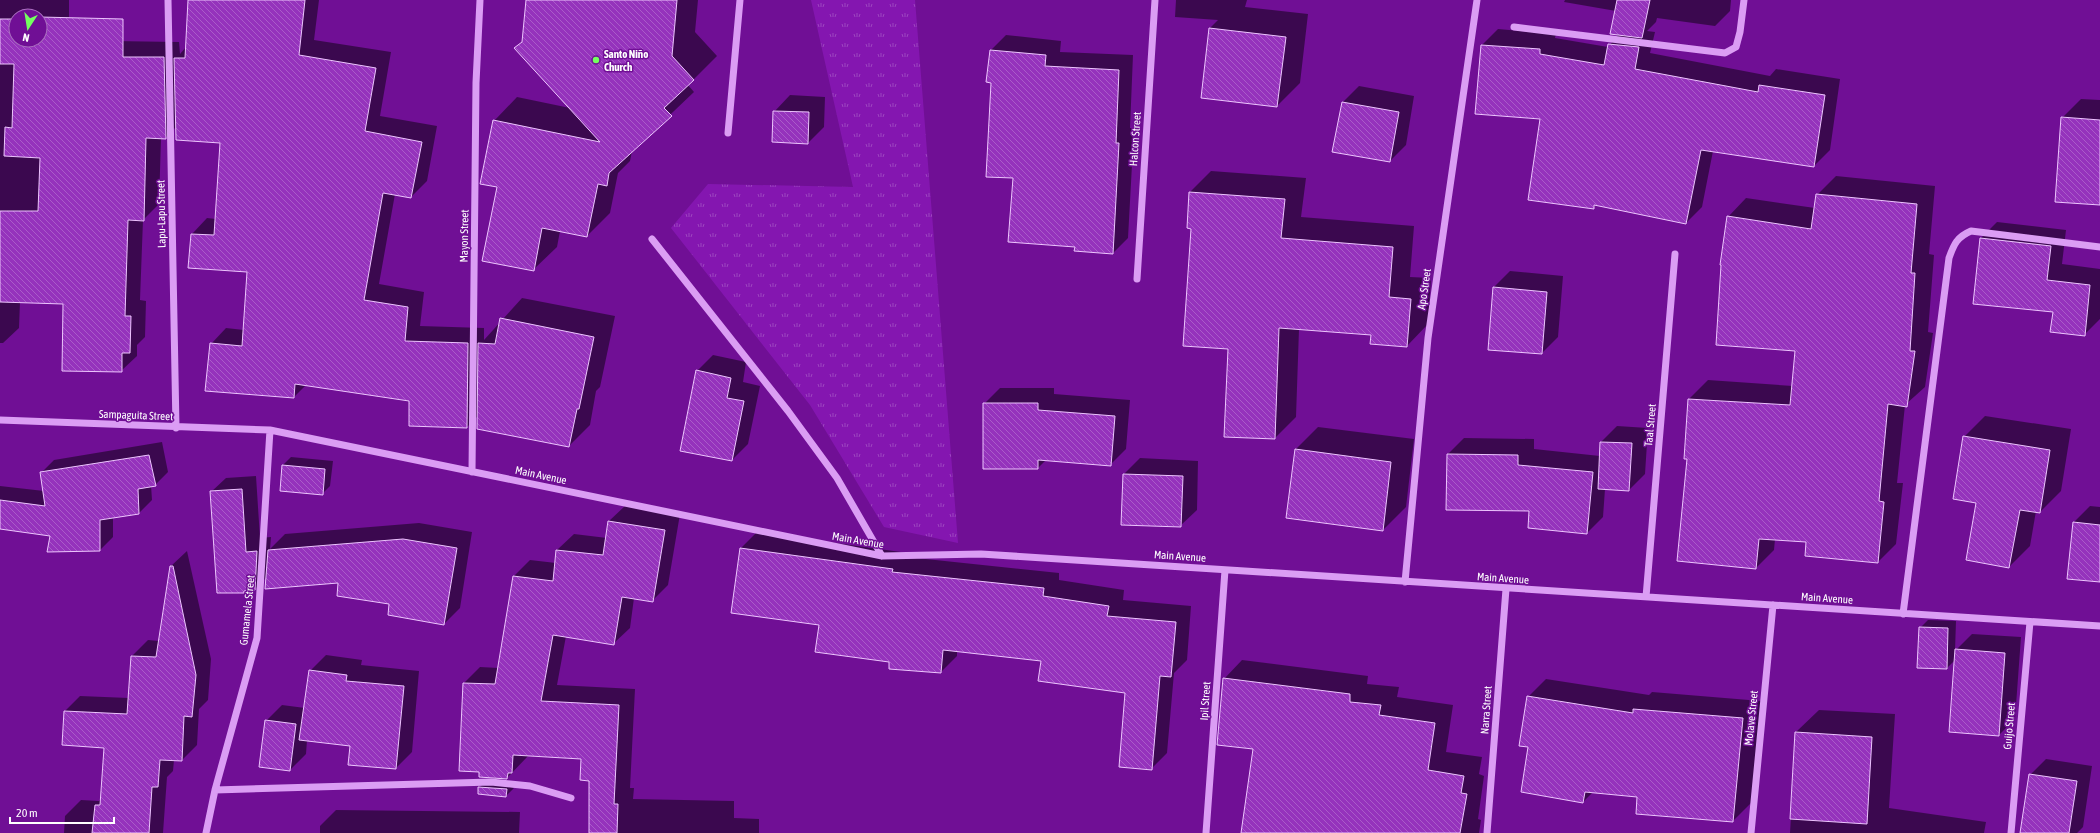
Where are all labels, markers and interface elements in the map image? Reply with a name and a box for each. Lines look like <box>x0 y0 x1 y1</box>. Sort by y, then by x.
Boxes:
north arrow <box>8 8 48 48</box>
text: N <box>21 31 30 44</box>
place label: Santo Niño Church <box>604 48 648 73</box>
marker: Santo Niño Church <box>591 55 601 65</box>
street label: Halcon Street <box>1127 111 1143 167</box>
street label: Lapu-Lapu Street <box>154 180 168 248</box>
street label: Mayon Street <box>458 209 470 263</box>
street label: Apo Street <box>1415 268 1433 310</box>
street label: Taal Street <box>1642 403 1658 447</box>
street label: Sampaguita Street <box>99 408 173 422</box>
street label: Main Avenue <box>514 464 568 486</box>
street label: Main Avenue <box>831 530 885 550</box>
street label: Main Avenue <box>1153 548 1207 564</box>
street label: Main Avenue <box>1476 570 1530 586</box>
street label: Gumamela Street <box>237 574 257 646</box>
street label: Main Avenue <box>1800 590 1854 606</box>
street label: Ipil Street <box>1198 681 1212 721</box>
street label: Narra Street <box>1478 685 1494 735</box>
street label: Molave Street <box>1742 690 1760 746</box>
street label: Guijo Street <box>2001 702 2017 750</box>
scale bar <box>10 799 114 825</box>
text: 20 m <box>16 806 38 820</box>

